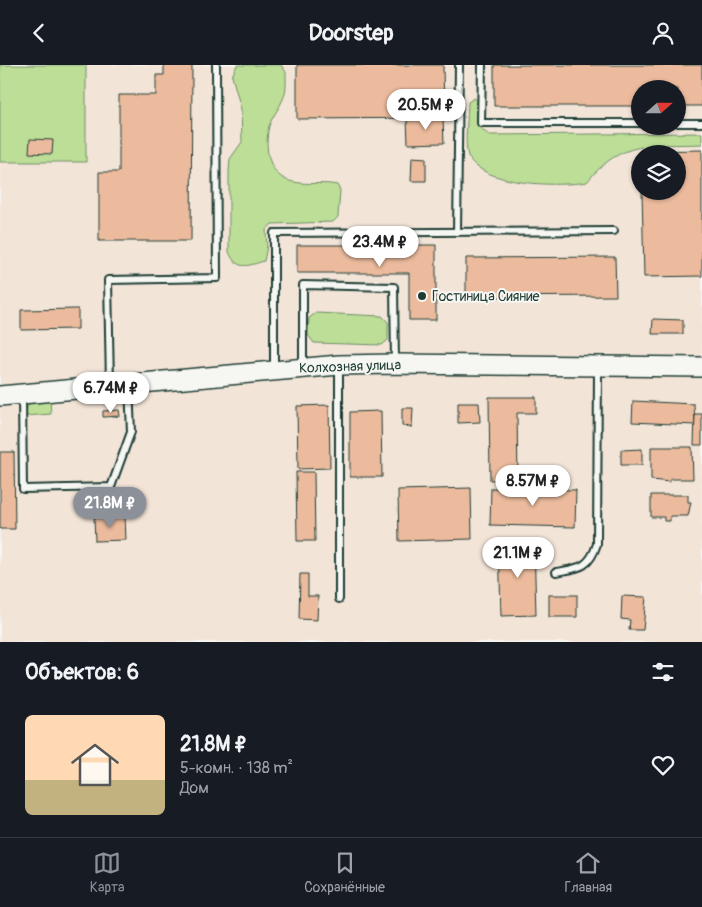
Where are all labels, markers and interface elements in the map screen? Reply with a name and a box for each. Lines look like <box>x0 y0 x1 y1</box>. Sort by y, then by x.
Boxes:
icon: back <box>25 19 53 47</box>
text: Doorstep <box>308 19 394 47</box>
icon: person <box>649 19 677 47</box>
north arrow <box>631 80 686 135</box>
map controls <box>631 80 686 200</box>
pin: 20.5M ₽ <box>380 88 472 131</box>
text: 20.5M ₽ <box>398 95 454 115</box>
button: layers <box>631 145 686 200</box>
pin: 23.4M ₽ <box>334 225 426 268</box>
text: 23.4M ₽ <box>353 232 407 252</box>
place label: Гостиница Сияние <box>432 288 540 305</box>
marker: Гостиница Сияние <box>416 290 428 302</box>
street label: Колхозная улица <box>299 356 401 377</box>
pin: 6.74M ₽ <box>65 371 157 414</box>
text: 6.74M ₽ <box>83 378 139 398</box>
pin: 8.57M ₽ <box>487 465 579 507</box>
text: 8.57M ₽ <box>506 471 560 491</box>
pin: 21.8M ₽ <box>64 487 156 529</box>
text: 21.8M ₽ <box>84 493 136 513</box>
pin: 21.1M ₽ <box>472 537 564 579</box>
text: 21.1M ₽ <box>493 543 543 563</box>
icon: filters <box>649 658 677 686</box>
text: Объектов: 6 <box>25 659 139 686</box>
text: 21.8M ₽ <box>180 731 247 758</box>
icon: home <box>65 735 125 795</box>
icon: heart <box>649 751 677 779</box>
text: 5-комн. · 138 m² <box>180 758 293 778</box>
text: Дом <box>180 778 209 798</box>
tab: Карта <box>90 849 125 896</box>
tab: Сохранённые <box>304 849 385 896</box>
tab: Главная <box>565 849 612 896</box>

